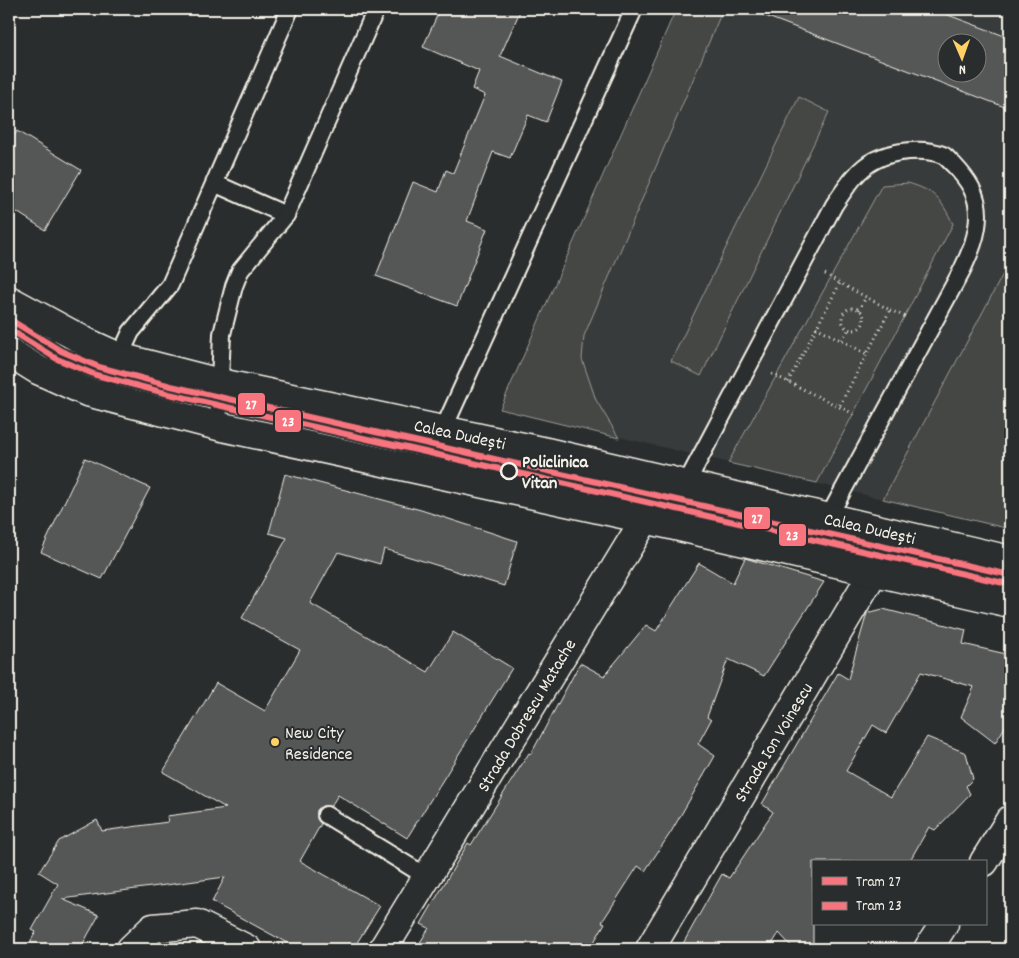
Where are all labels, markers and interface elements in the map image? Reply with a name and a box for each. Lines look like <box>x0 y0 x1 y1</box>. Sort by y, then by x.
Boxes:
north arrow <box>936 32 986 82</box>
text: N <box>958 59 966 79</box>
line badge: 27 <box>237 392 266 416</box>
text: 27 <box>245 396 257 416</box>
line badge: 23 <box>274 409 302 433</box>
text: 23 <box>282 413 294 433</box>
street label: Calea Dudești <box>411 415 508 458</box>
place label: Policlinica Vitan <box>522 451 588 497</box>
marker: Policlinica Vitan <box>500 462 518 480</box>
line badge: 27 <box>743 506 771 530</box>
street label: Calea Dudești <box>821 508 918 553</box>
text: 27 <box>751 510 763 530</box>
line badge: 23 <box>778 523 807 547</box>
text: 23 <box>786 527 798 547</box>
street label: Strada Dobrescu Matache <box>472 635 584 798</box>
street label: Strada Ion Voinescu <box>730 679 821 808</box>
place label: New City Residence <box>285 722 352 768</box>
marker: New City Residence <box>269 736 281 748</box>
legend <box>812 860 986 926</box>
text: Tram 27 <box>856 872 901 894</box>
text: Tram 23 <box>856 896 902 918</box>

